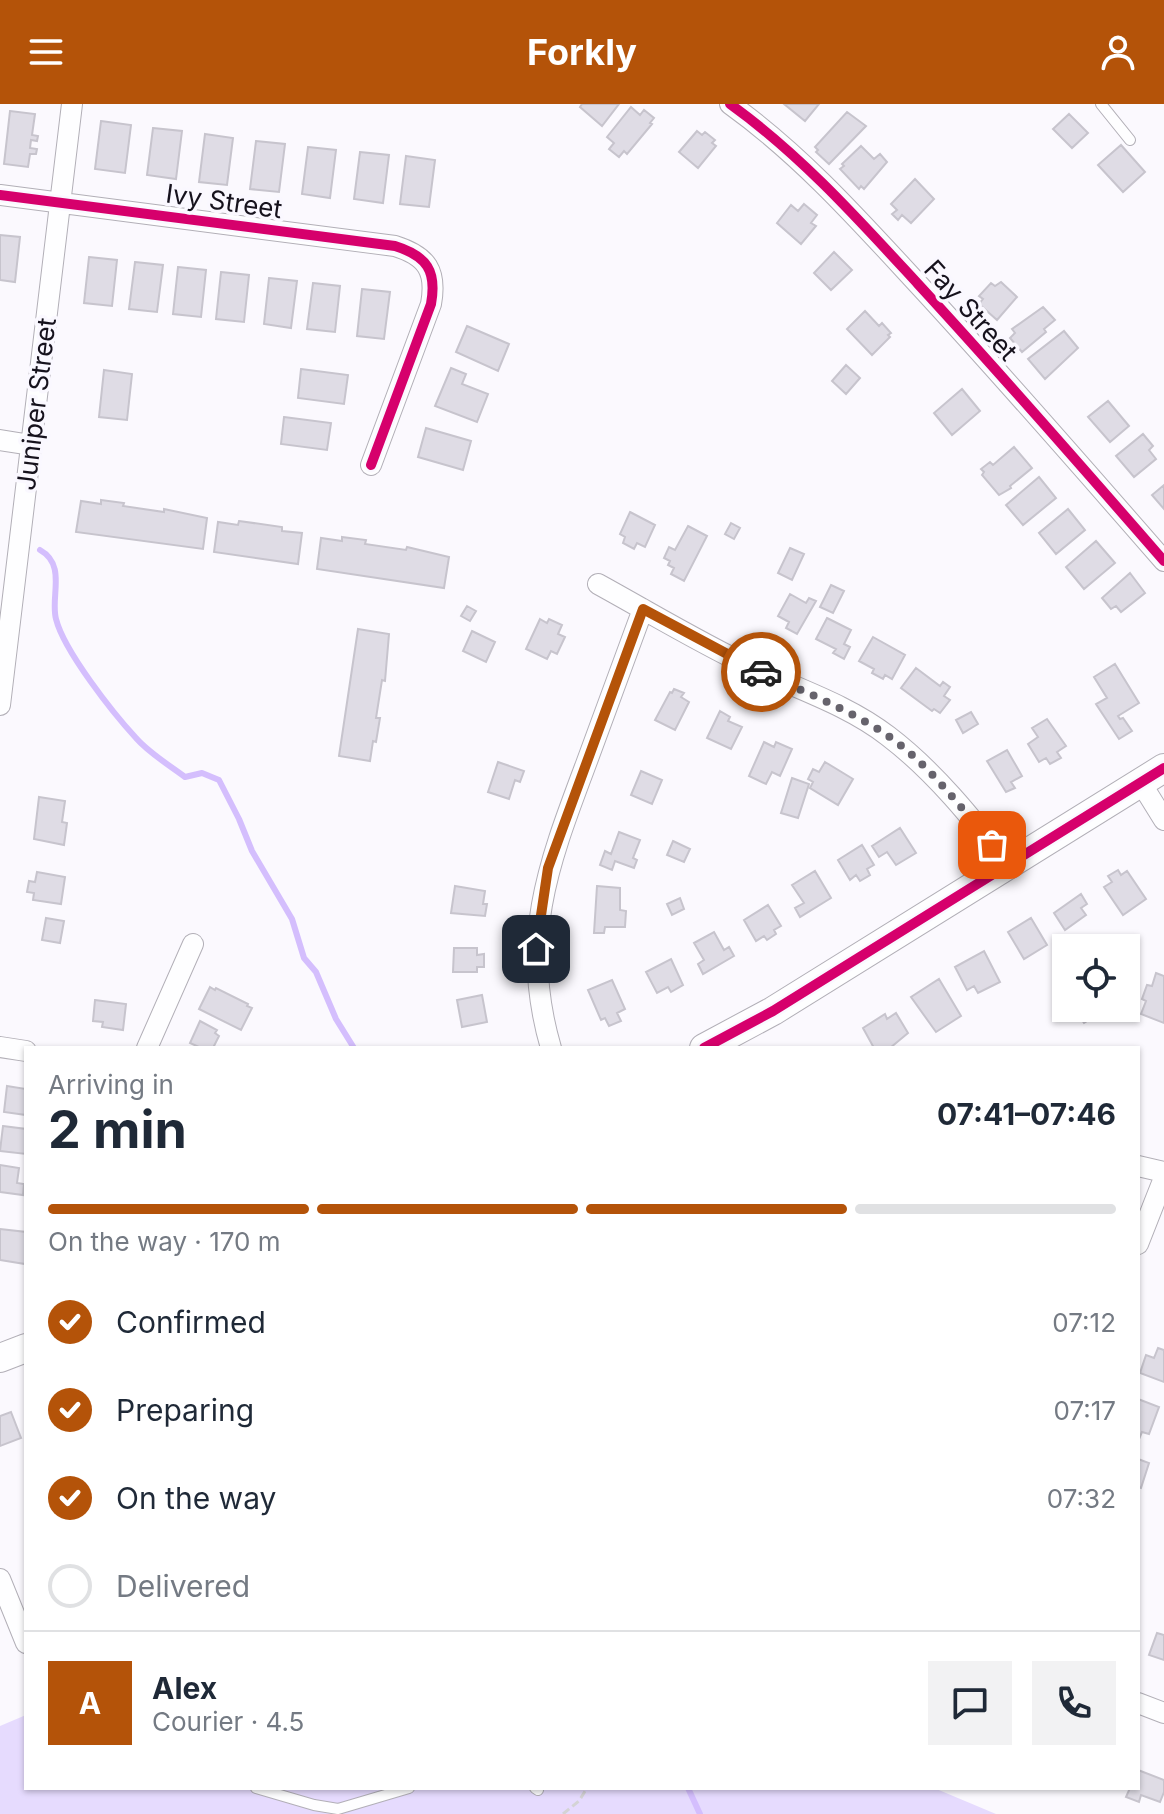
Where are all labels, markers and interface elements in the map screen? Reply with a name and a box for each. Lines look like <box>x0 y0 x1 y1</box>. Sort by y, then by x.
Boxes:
icon: menu <box>24 30 68 74</box>
text: Forkly <box>527 30 637 74</box>
icon: person <box>1096 30 1140 74</box>
street label: Ivy Street <box>164 178 284 224</box>
street label: Fay Street <box>918 253 1024 367</box>
street label: Juniper Street <box>10 316 62 492</box>
courier <box>721 632 801 712</box>
icon: car <box>739 650 783 694</box>
pin <box>958 811 1026 879</box>
icon: bag <box>970 823 1014 867</box>
pin <box>502 915 570 983</box>
icon: home <box>514 927 558 971</box>
map controls <box>1052 934 1140 1022</box>
button: locate <box>1052 934 1140 1022</box>
text: Arriving in <box>48 1069 174 1100</box>
text: 07:41–07:46 <box>937 1096 1116 1132</box>
text: 2 min <box>48 1098 187 1161</box>
text: On the way · 170 m <box>48 1226 281 1257</box>
icon: check <box>48 1300 92 1344</box>
text: Confirmed <box>116 1304 266 1340</box>
text: 07:12 <box>1052 1307 1116 1338</box>
icon: check <box>48 1388 92 1432</box>
text: Preparing <box>116 1392 254 1428</box>
text: 07:17 <box>1053 1395 1116 1426</box>
icon: check <box>48 1476 92 1520</box>
text: On the way <box>116 1480 276 1516</box>
text: 07:32 <box>1047 1483 1116 1514</box>
text: Delivered <box>116 1568 250 1604</box>
button: chat <box>928 1661 1012 1745</box>
button: phone <box>1032 1661 1116 1745</box>
text: Alex <box>152 1670 217 1706</box>
text: A <box>79 1685 101 1721</box>
text: Courier · 4.5 <box>152 1706 304 1737</box>

